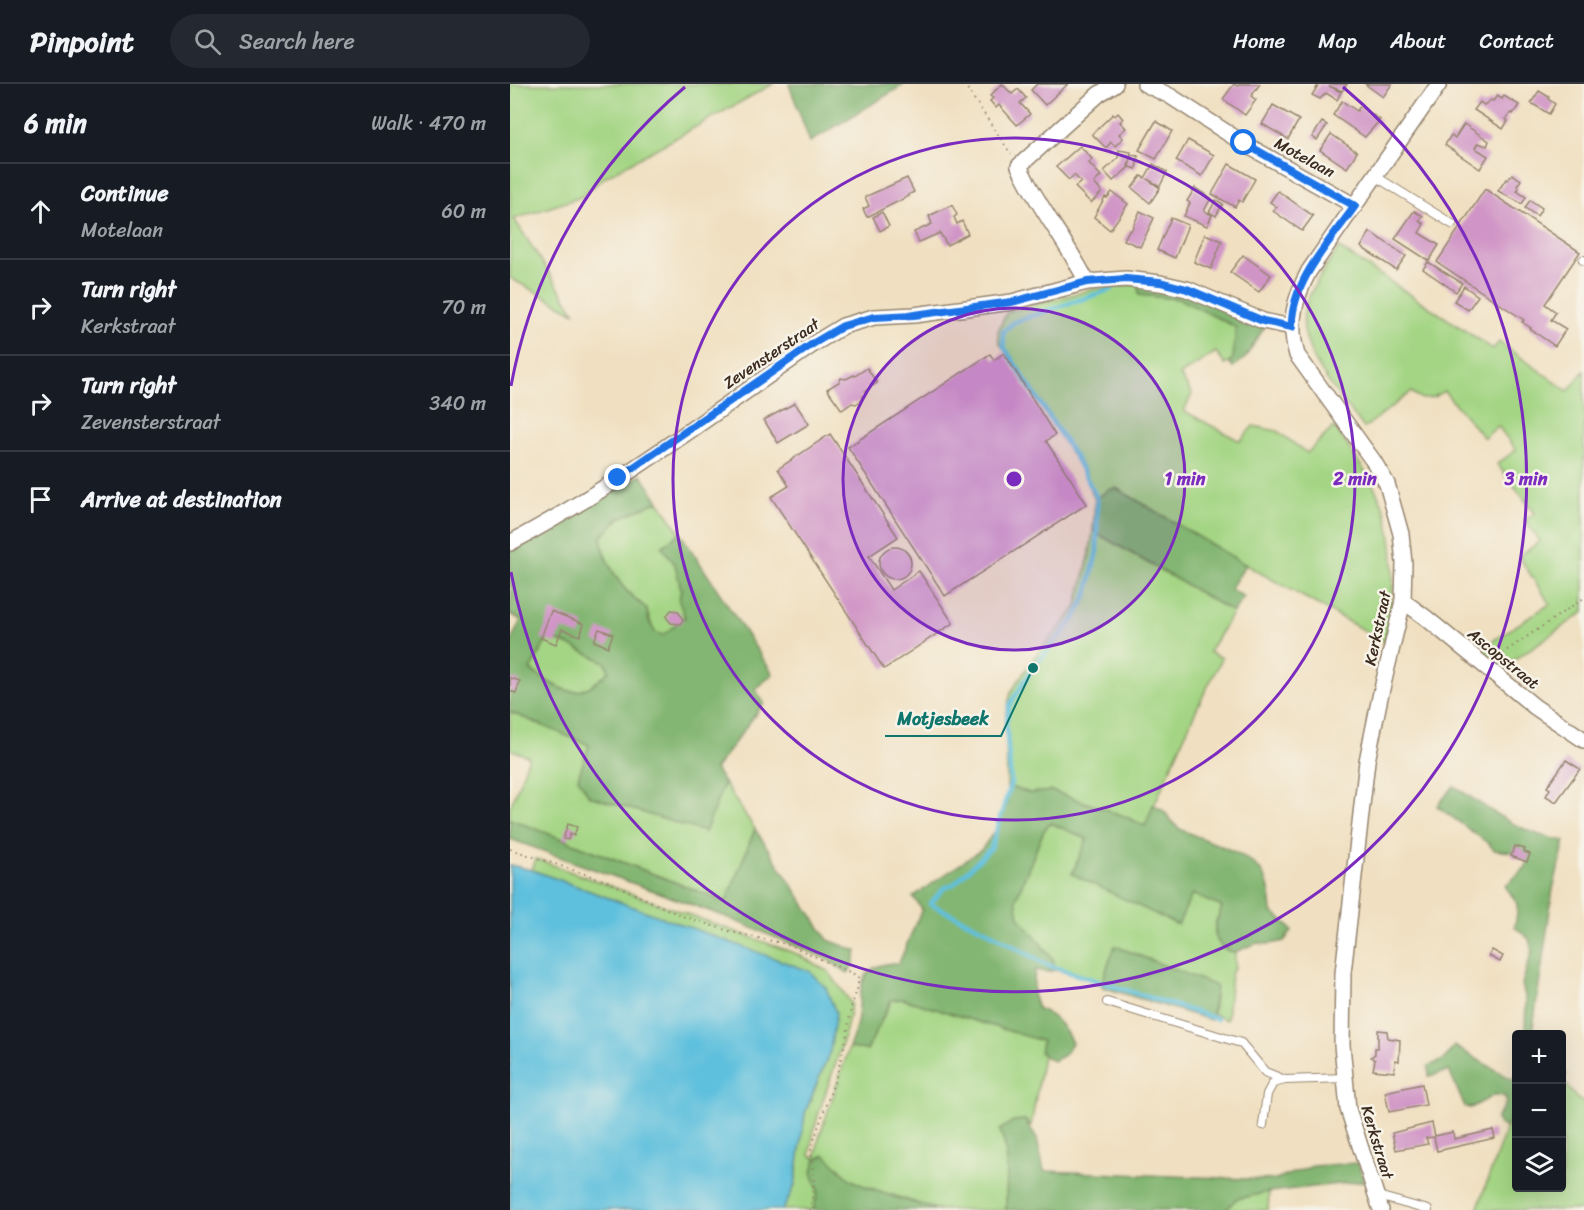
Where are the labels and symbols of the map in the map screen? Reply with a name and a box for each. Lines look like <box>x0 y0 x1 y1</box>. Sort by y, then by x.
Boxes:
route start <box>1230 129 1256 155</box>
street label: Motelaan <box>1269 129 1341 186</box>
street label: Zevensterstraat <box>717 310 826 397</box>
text: 1 min <box>1165 463 1206 495</box>
text: 2 min <box>1332 463 1377 495</box>
text: 3 min <box>1503 463 1548 495</box>
route end <box>604 464 630 490</box>
centre of rings <box>1004 469 1024 489</box>
street label: Kerkstraat <box>1355 588 1400 668</box>
street label: Ascopstraat <box>1460 619 1546 697</box>
callout: Motjesbeek <box>885 700 1001 736</box>
text: Motjesbeek <box>896 703 989 735</box>
street label: Kerkstraat <box>1353 1102 1403 1183</box>

